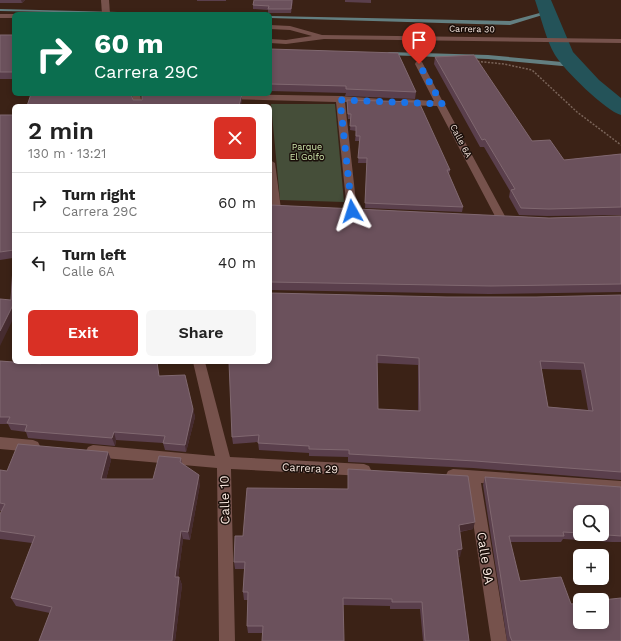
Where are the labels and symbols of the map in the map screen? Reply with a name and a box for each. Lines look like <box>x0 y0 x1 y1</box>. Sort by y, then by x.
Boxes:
pin <box>402 23 436 64</box>
street label: Carrera 30 <box>449 24 495 34</box>
street label: Calle 6A <box>448 122 474 160</box>
park label: Parque El Golfo <box>290 142 324 162</box>
position arrow <box>331 190 373 232</box>
street label: Carrera 29 <box>282 461 339 476</box>
street label: Calle 10 <box>217 475 232 525</box>
street label: Calle 9A <box>474 531 497 586</box>

